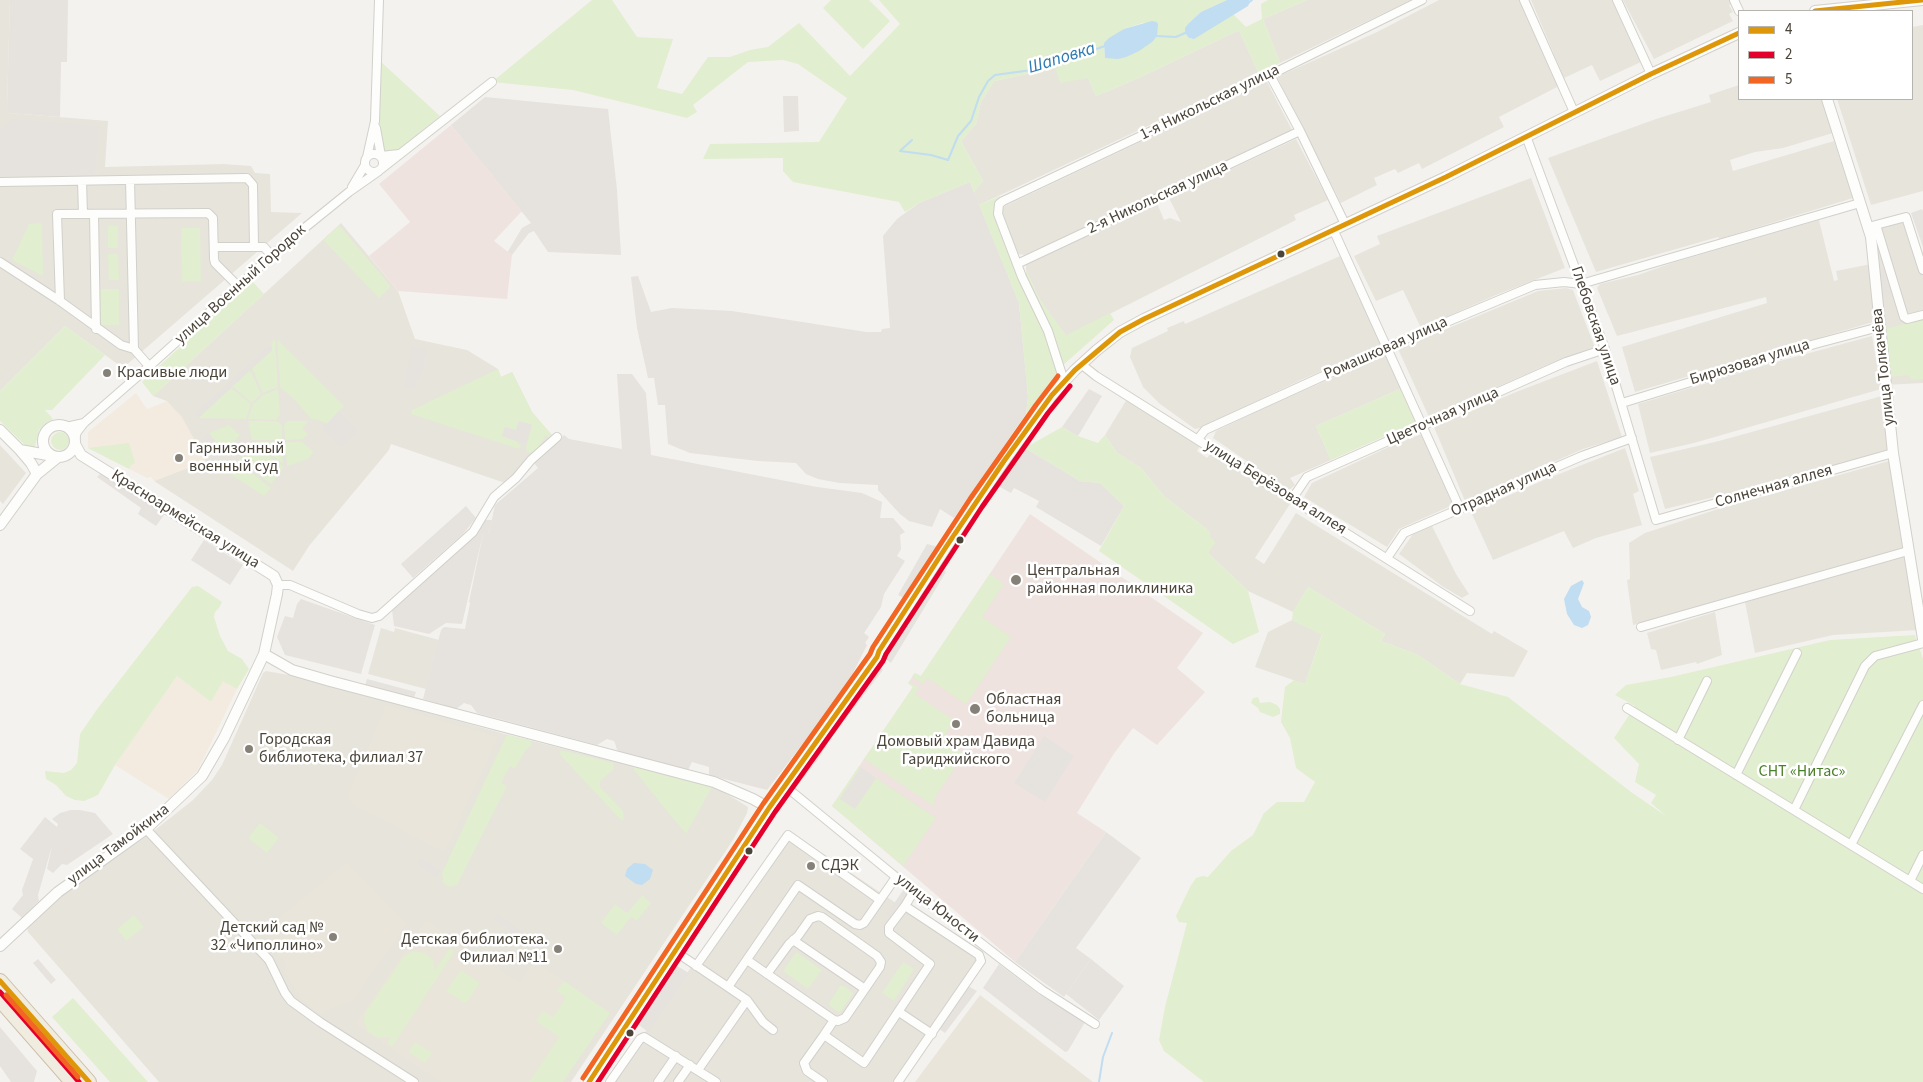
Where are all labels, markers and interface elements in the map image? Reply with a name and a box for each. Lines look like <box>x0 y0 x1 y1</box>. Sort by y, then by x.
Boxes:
legend <box>1738 10 1913 100</box>
text: 4 <box>1785 19 1792 40</box>
water label: Шаповка <box>1026 39 1098 79</box>
text: 2 <box>1785 44 1792 65</box>
street label: 1-я Никольская улица <box>1137 61 1283 145</box>
text: 5 <box>1785 69 1792 90</box>
street label: 2-я Никольская улица <box>1085 157 1231 239</box>
street label: улица Военный Городок <box>171 221 311 349</box>
unlabelled marker <box>1276 249 1286 259</box>
street label: Глебовская улица <box>1566 264 1624 388</box>
street label: улица Толкачёва <box>1868 307 1900 427</box>
street label: Ромашковая улица <box>1321 313 1451 385</box>
street label: Бирюзовая улица <box>1688 336 1812 390</box>
place label: Красивые люди <box>117 363 227 383</box>
marker: Красивые люди <box>101 367 113 379</box>
street label: Цветочная улица <box>1384 384 1502 450</box>
street label: улица Берёзовая аллея <box>1200 436 1350 540</box>
place label: Гарнизонный военный суд <box>189 439 284 477</box>
marker: Гарнизонный военный суд <box>173 452 185 464</box>
street label: Отрадная улица <box>1448 458 1560 522</box>
street label: Солнечная аллея <box>1713 461 1835 513</box>
street label: Красноармейская улица <box>107 466 263 574</box>
unlabelled marker <box>955 535 965 545</box>
place label: Центральная районная поликлиника <box>1027 561 1193 599</box>
marker: Центральная районная поликлиника <box>1009 573 1023 587</box>
place label: Областная больница <box>986 690 1062 728</box>
marker: Областная больница <box>968 702 982 716</box>
marker: Домовый храм Давида Гариджийского <box>950 718 962 730</box>
place label: Городская библиотека, филиал 37 <box>259 730 423 768</box>
place label: Домовый храм Давида Гариджийского <box>877 732 1035 770</box>
marker: Городская библиотека, филиал 37 <box>243 743 255 755</box>
park label: СНТ «Нитас» <box>1759 762 1845 782</box>
street label: улица Тамойкина <box>64 800 174 890</box>
unlabelled marker <box>744 846 754 856</box>
place label: СДЭК <box>821 856 859 876</box>
marker: СДЭК <box>805 860 817 872</box>
street label: улица Юности <box>891 870 983 948</box>
place label: Детский сад № 32 «Чиполлино» <box>211 918 323 956</box>
place label: Детская библиотека. Филиал №11 <box>401 930 548 968</box>
marker: Детский сад № 32 «Чиполлино» <box>327 931 339 943</box>
marker: Детская библиотека. Филиал №11 <box>552 943 564 955</box>
unlabelled marker <box>625 1028 635 1038</box>

